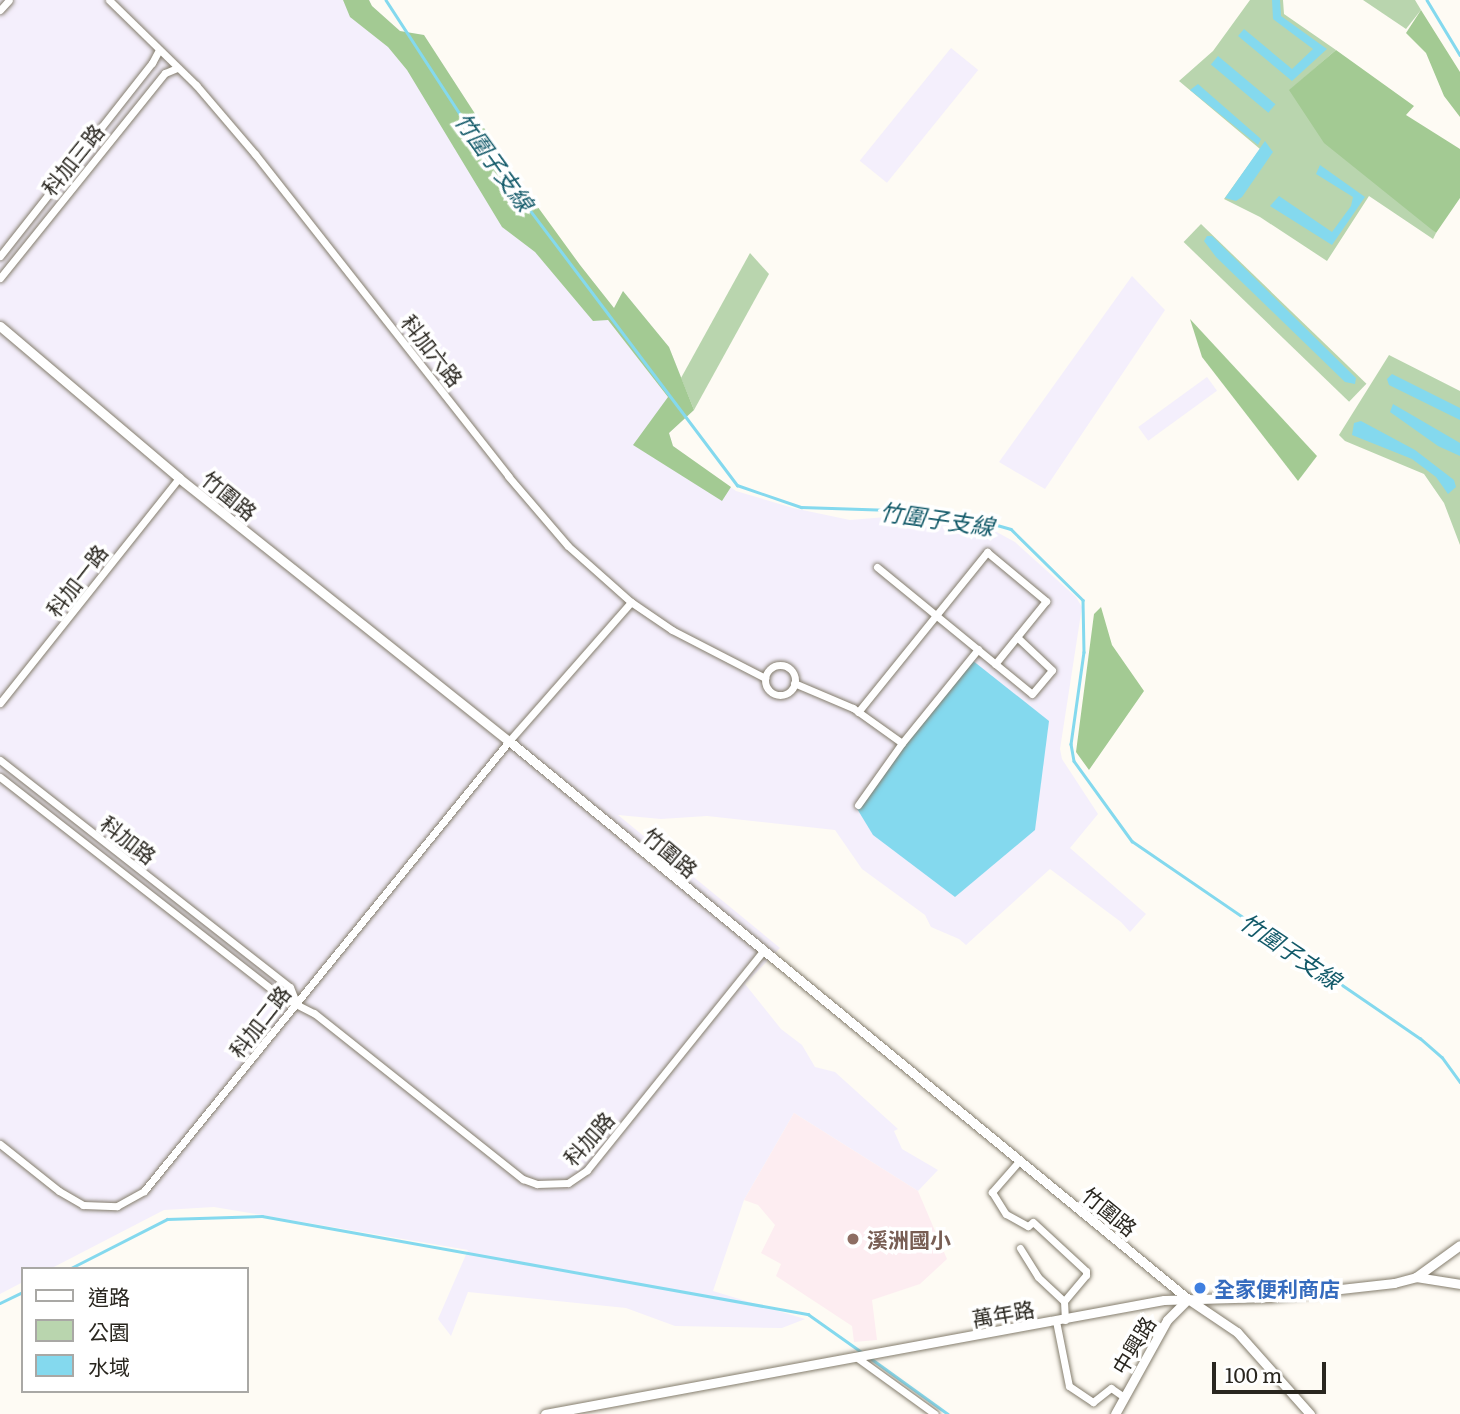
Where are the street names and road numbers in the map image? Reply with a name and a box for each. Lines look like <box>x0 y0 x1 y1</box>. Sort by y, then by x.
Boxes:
street label: 科加三路 <box>36 118 108 200</box>
street label: 科加六路 <box>397 309 469 391</box>
street label: 竹圍路 <box>198 465 262 525</box>
street label: 科加一路 <box>40 539 112 621</box>
street label: 科加路 <box>96 810 162 868</box>
street label: 竹圍路 <box>639 822 703 882</box>
street label: 科加二路 <box>223 980 295 1062</box>
street label: 科加路 <box>558 1106 618 1170</box>
street label: 竹圍路 <box>1078 1181 1142 1241</box>
street label: 萬年路 <box>970 1295 1036 1331</box>
street label: 中興路 <box>1106 1312 1160 1378</box>

